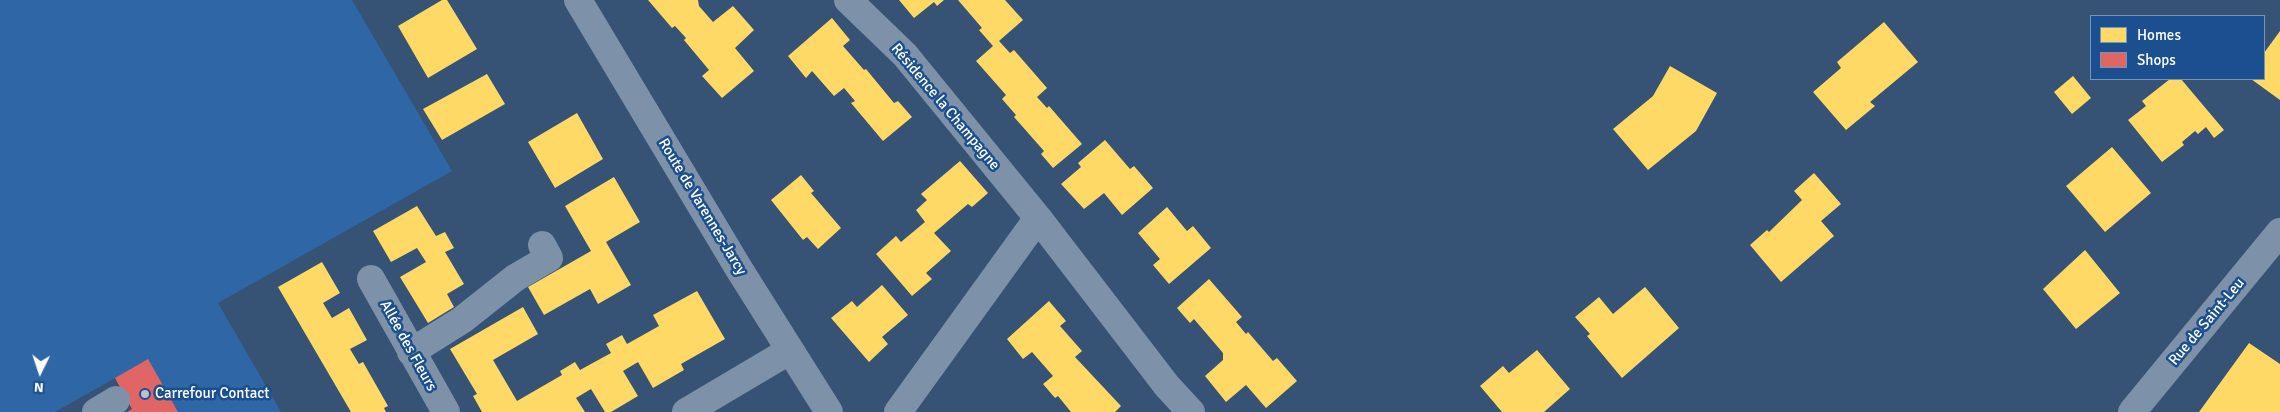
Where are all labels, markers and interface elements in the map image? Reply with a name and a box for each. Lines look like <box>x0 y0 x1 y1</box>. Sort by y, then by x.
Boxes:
legend <box>2090 15 2265 80</box>
text: Homes <box>2137 26 2181 44</box>
street label: Résidence la Champagne <box>887 40 1003 174</box>
text: Shops <box>2137 51 2176 69</box>
street label: Route de Varennes-Jarcy <box>654 135 750 279</box>
street label: Rue de Saint-Leu <box>2165 275 2249 369</box>
street label: Allée des Fleurs <box>376 297 440 395</box>
north arrow <box>15 347 65 397</box>
text: N <box>33 379 44 396</box>
place label: Carrefour Contact <box>155 385 270 403</box>
marker: Carrefour Contact <box>139 388 151 400</box>

